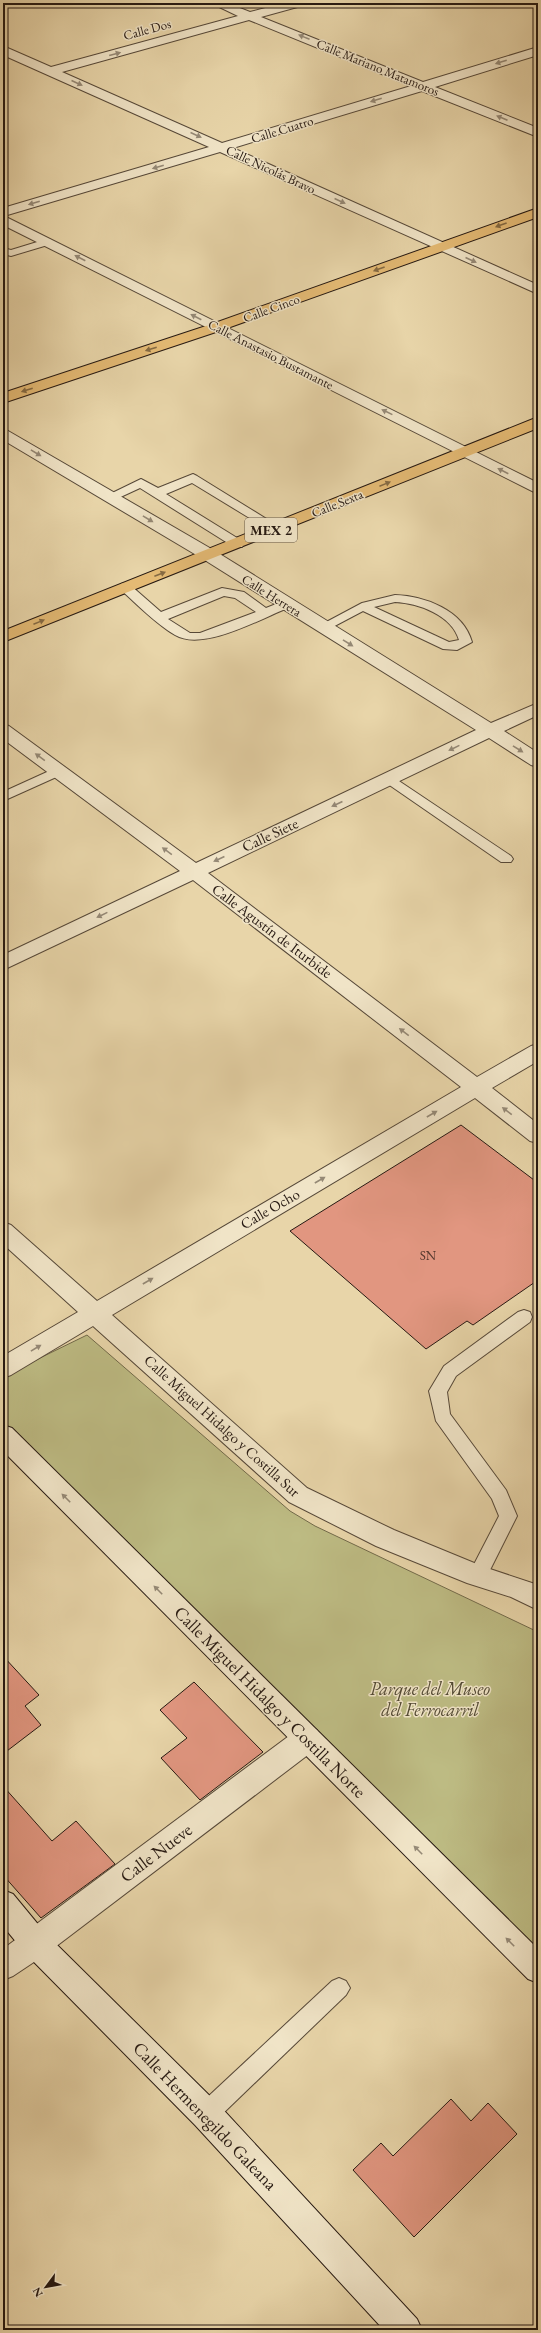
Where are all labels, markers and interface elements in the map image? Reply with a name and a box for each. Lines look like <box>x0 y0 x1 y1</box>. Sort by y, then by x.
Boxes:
street label: Calle Dos <box>121 15 173 44</box>
one-way arrow <box>299 34 310 40</box>
street label: Calle Mariano Matamoros <box>314 35 442 100</box>
one-way arrow <box>109 50 121 56</box>
one-way arrow <box>494 59 506 65</box>
one-way arrow <box>71 80 82 86</box>
one-way arrow <box>370 97 382 103</box>
street label: Calle Cuatro <box>249 112 315 147</box>
one-way arrow <box>496 115 508 122</box>
one-way arrow <box>190 132 201 138</box>
street label: Calle Nicolás Bravo <box>223 141 318 198</box>
one-way arrow <box>152 164 164 170</box>
one-way arrow <box>334 198 346 204</box>
one-way arrow <box>27 200 39 206</box>
one-way arrow <box>495 222 507 228</box>
one-way arrow <box>74 255 85 261</box>
one-way arrow <box>465 257 476 263</box>
one-way arrow <box>373 266 385 272</box>
street label: Calle Cinco <box>241 290 302 327</box>
one-way arrow <box>190 313 202 320</box>
street label: Calle Anastasio Bustamante <box>205 315 336 393</box>
one-way arrow <box>144 346 156 352</box>
one-way arrow <box>21 387 33 393</box>
one-way arrow <box>382 409 393 415</box>
one-way arrow <box>30 449 42 456</box>
one-way arrow <box>498 467 509 474</box>
one-way arrow <box>379 481 391 487</box>
street label: Calle Sexta <box>309 485 366 521</box>
one-way arrow <box>142 516 154 523</box>
road number: MEX 2 <box>245 518 297 542</box>
one-way arrow <box>154 570 166 576</box>
street label: Calle Herrera <box>239 570 305 621</box>
one-way arrow <box>34 619 45 625</box>
one-way arrow <box>343 639 353 647</box>
one-way arrow <box>448 745 460 751</box>
one-way arrow <box>513 745 523 753</box>
one-way arrow <box>34 753 45 761</box>
one-way arrow <box>331 801 342 807</box>
street label: Calle Siete <box>239 813 301 856</box>
one-way arrow <box>162 847 172 855</box>
one-way arrow <box>213 856 224 862</box>
street label: Calle Agustín de Iturbide <box>208 879 336 982</box>
one-way arrow <box>96 912 107 918</box>
one-way arrow <box>398 1028 409 1036</box>
one-way arrow <box>502 1107 512 1115</box>
one-way arrow <box>427 1110 438 1117</box>
one-way arrow <box>314 1176 326 1183</box>
street label: Calle Ocho <box>237 1184 303 1233</box>
house number: SN <box>420 1247 437 1264</box>
one-way arrow <box>142 1278 154 1285</box>
one-way arrow <box>30 1344 42 1351</box>
street label: Calle Miguel Hidalgo y Costilla Sur <box>140 1350 304 1501</box>
one-way arrow <box>61 1493 71 1503</box>
one-way arrow <box>153 1585 163 1595</box>
street label: Calle Miguel Hidalgo y Costilla Norte <box>169 1601 371 1803</box>
park label: Parque del Museo del Ferrocarril <box>370 1677 490 1721</box>
street label: Calle Nueve <box>115 1818 196 1887</box>
one-way arrow <box>413 1845 423 1855</box>
one-way arrow <box>505 1937 515 1947</box>
street label: Calle Hermenegildo Galeana <box>128 2036 283 2195</box>
north arrow <box>26 2267 66 2307</box>
text: N <box>29 2285 46 2300</box>

